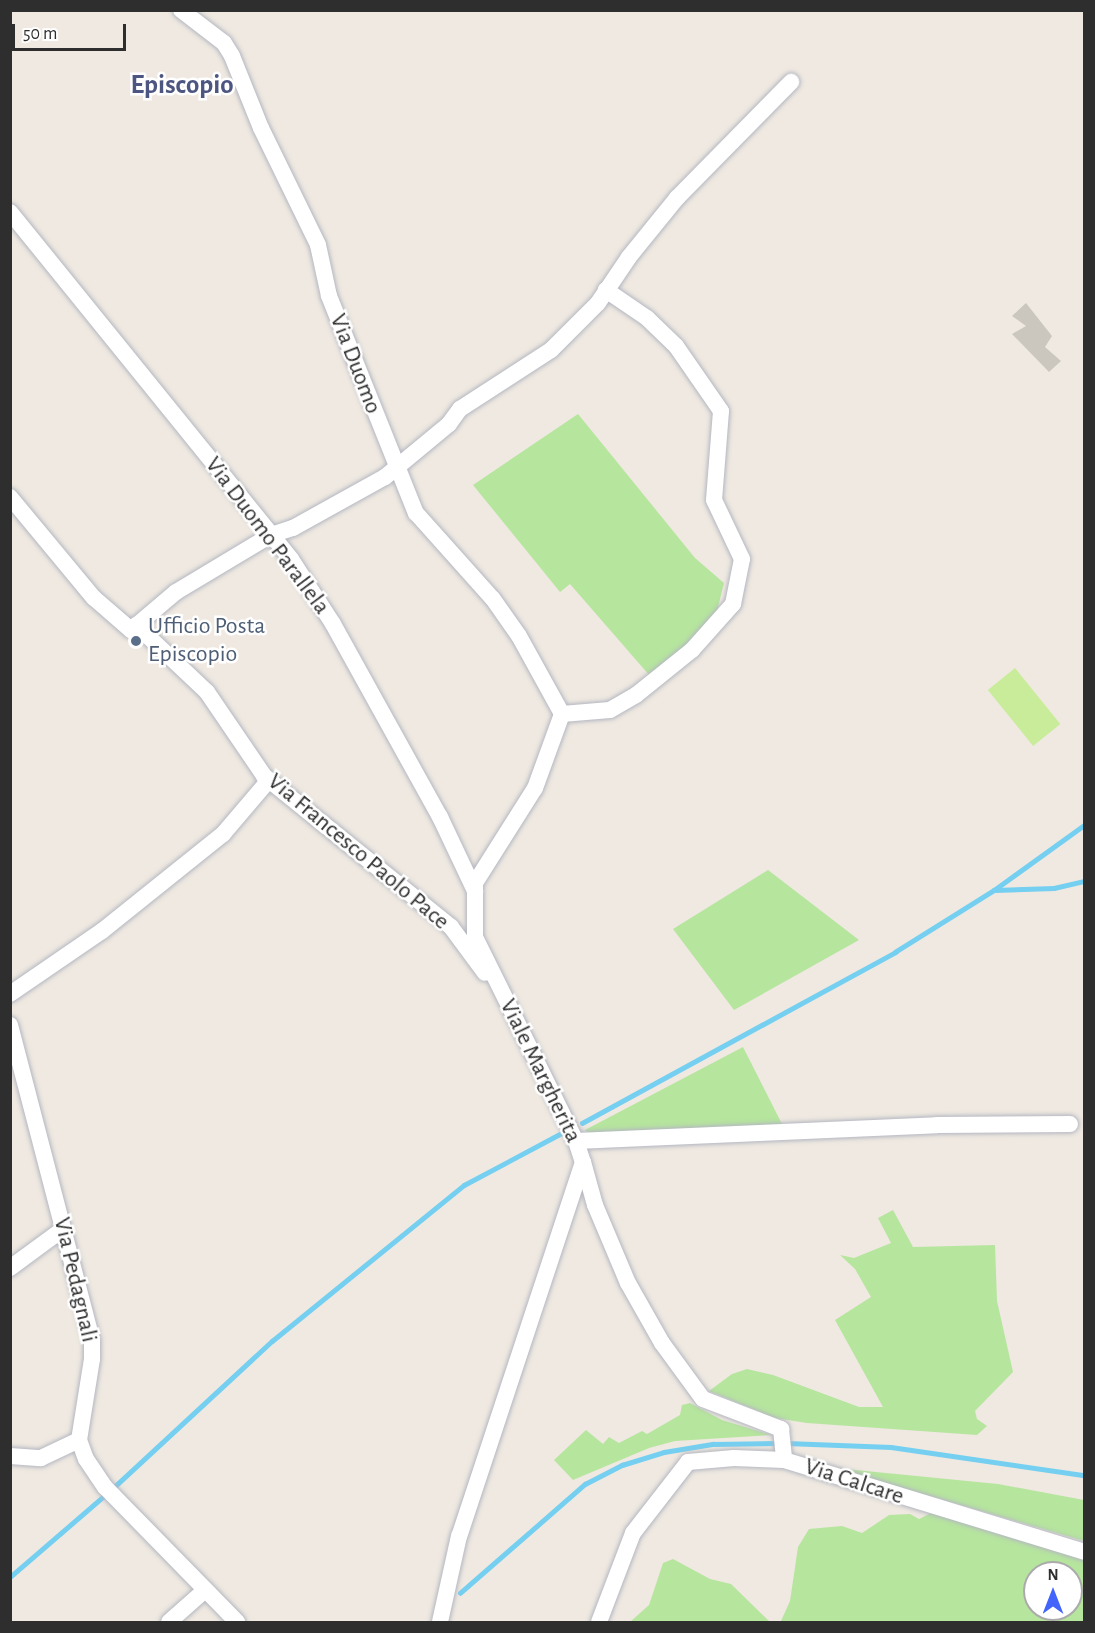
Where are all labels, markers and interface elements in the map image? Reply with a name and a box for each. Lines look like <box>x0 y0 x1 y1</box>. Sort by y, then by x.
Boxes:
scale bar <box>15 12 129 50</box>
text: 50 m <box>23 25 57 43</box>
district label: Episcopio <box>130 69 234 101</box>
street label: Via Duomo <box>323 310 387 418</box>
street label: Via Duomo Parallela <box>198 452 336 620</box>
place label: Ufficio Posta Episcopio <box>148 613 265 669</box>
marker: Ufficio Posta Episcopio <box>129 634 143 648</box>
street label: Via Francesco Paolo Pace <box>261 768 455 936</box>
street label: Viale Margherita <box>493 994 587 1148</box>
street label: Via Pedagnali <box>47 1215 103 1345</box>
street label: Via Calcare <box>801 1452 907 1512</box>
north arrow <box>1023 1561 1083 1621</box>
text: N <box>1047 1567 1059 1583</box>

